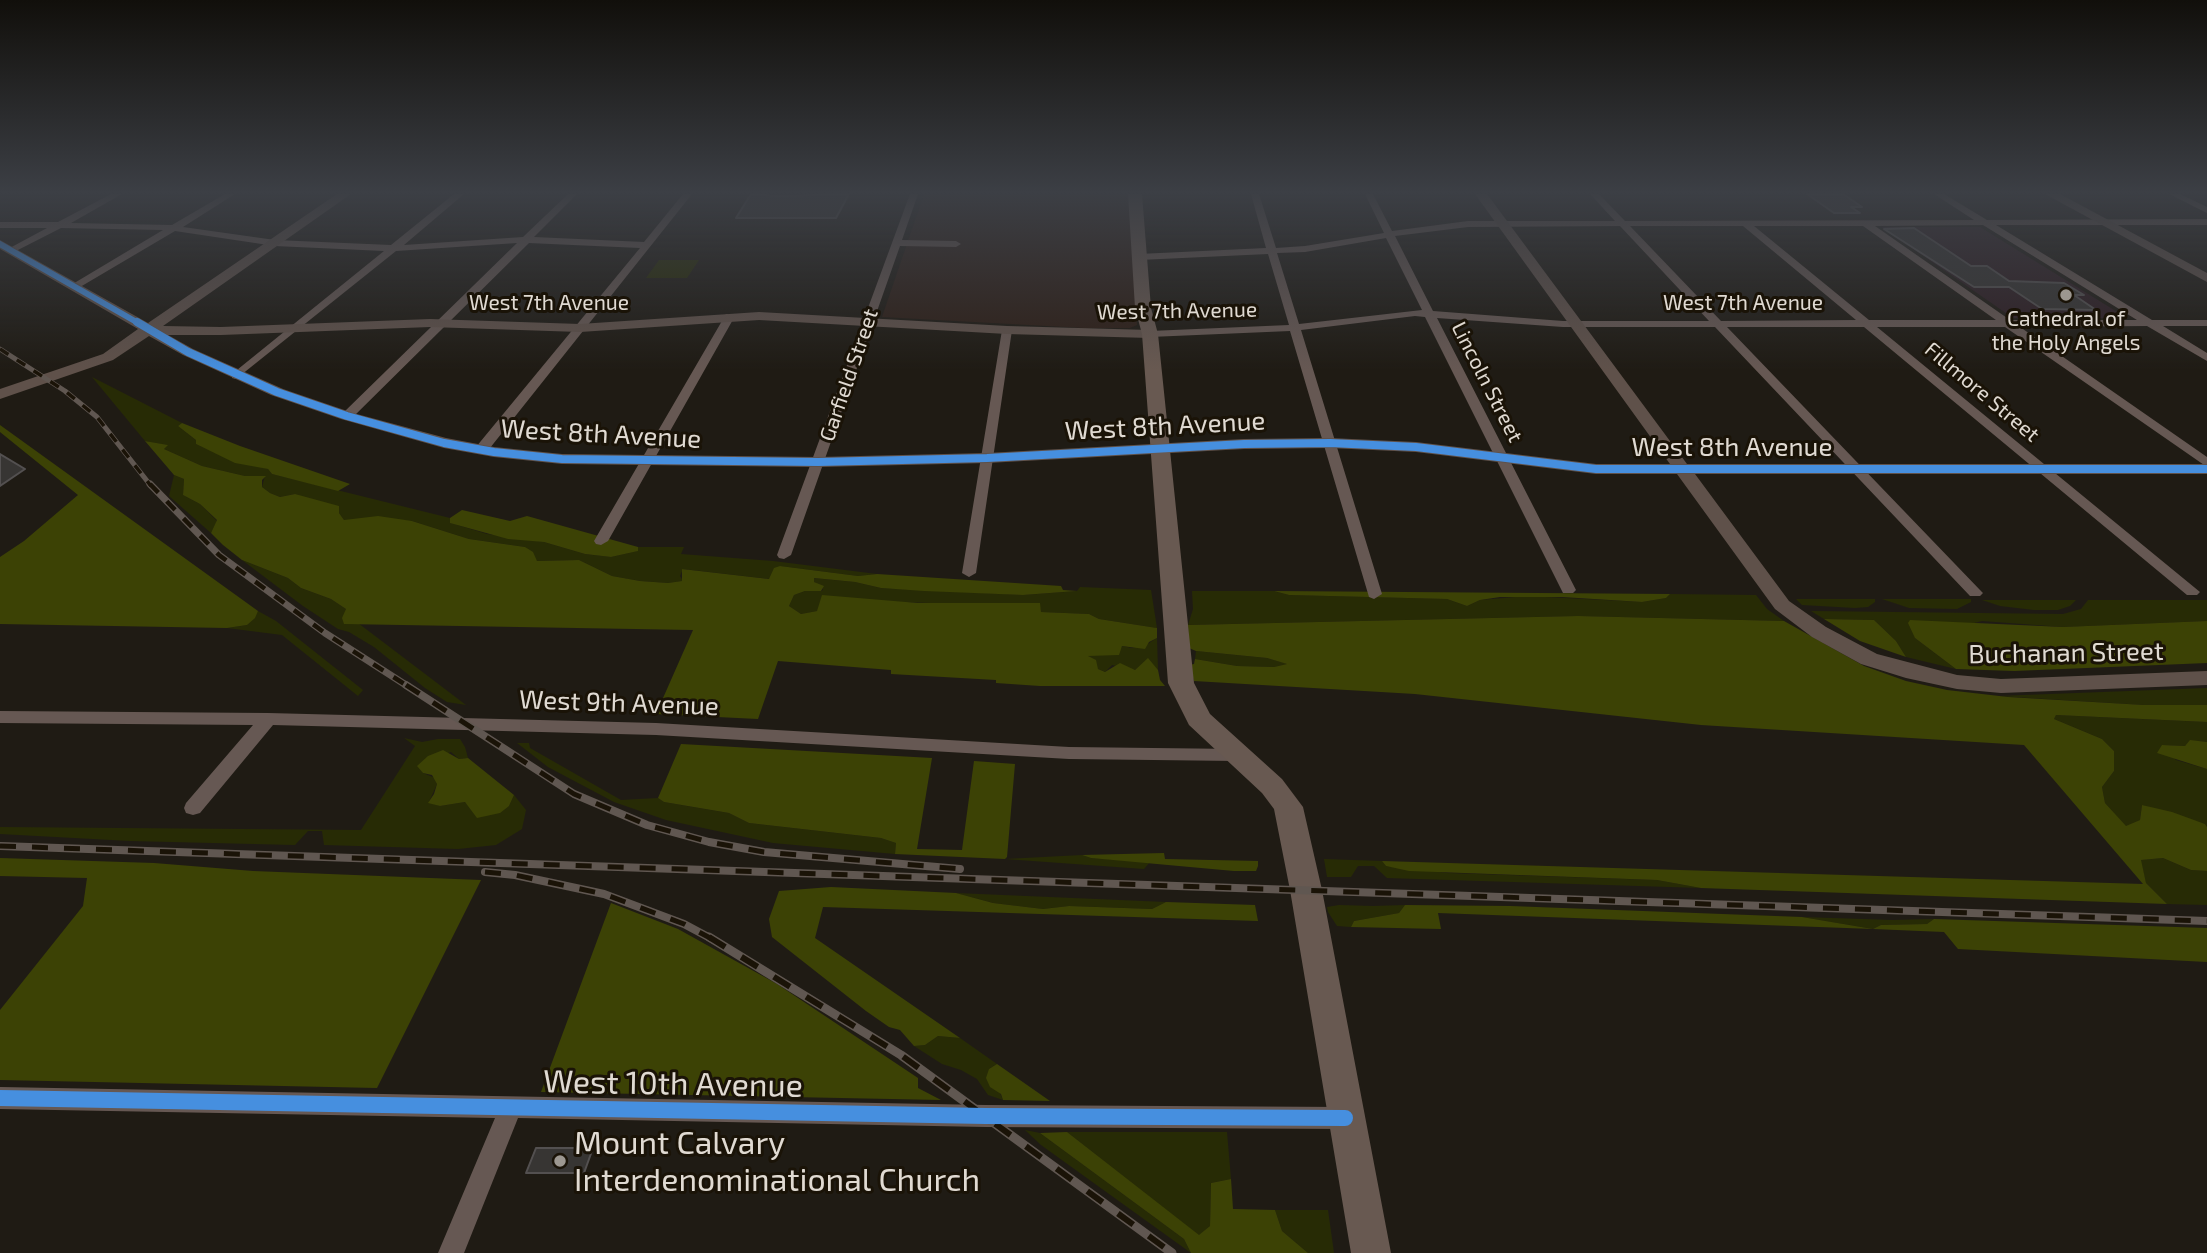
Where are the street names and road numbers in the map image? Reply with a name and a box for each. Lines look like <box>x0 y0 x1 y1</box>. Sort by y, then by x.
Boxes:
street label: West 7th Avenue <box>469 290 629 316</box>
street label: West 7th Avenue <box>1663 290 1823 316</box>
street label: West 7th Avenue <box>1097 297 1257 325</box>
street label: Garfield Street <box>815 305 883 445</box>
street label: Lincoln Street <box>1446 318 1528 446</box>
street label: Fillmore Street <box>1920 337 2044 447</box>
street label: West 8th Avenue <box>1064 405 1266 447</box>
street label: West 8th Avenue <box>500 413 702 455</box>
street label: West 8th Avenue <box>1632 431 1832 463</box>
street label: Buchanan Street <box>1968 636 2164 670</box>
street label: West 9th Avenue <box>519 684 719 722</box>
street label: West 10th Avenue <box>543 1063 803 1105</box>

